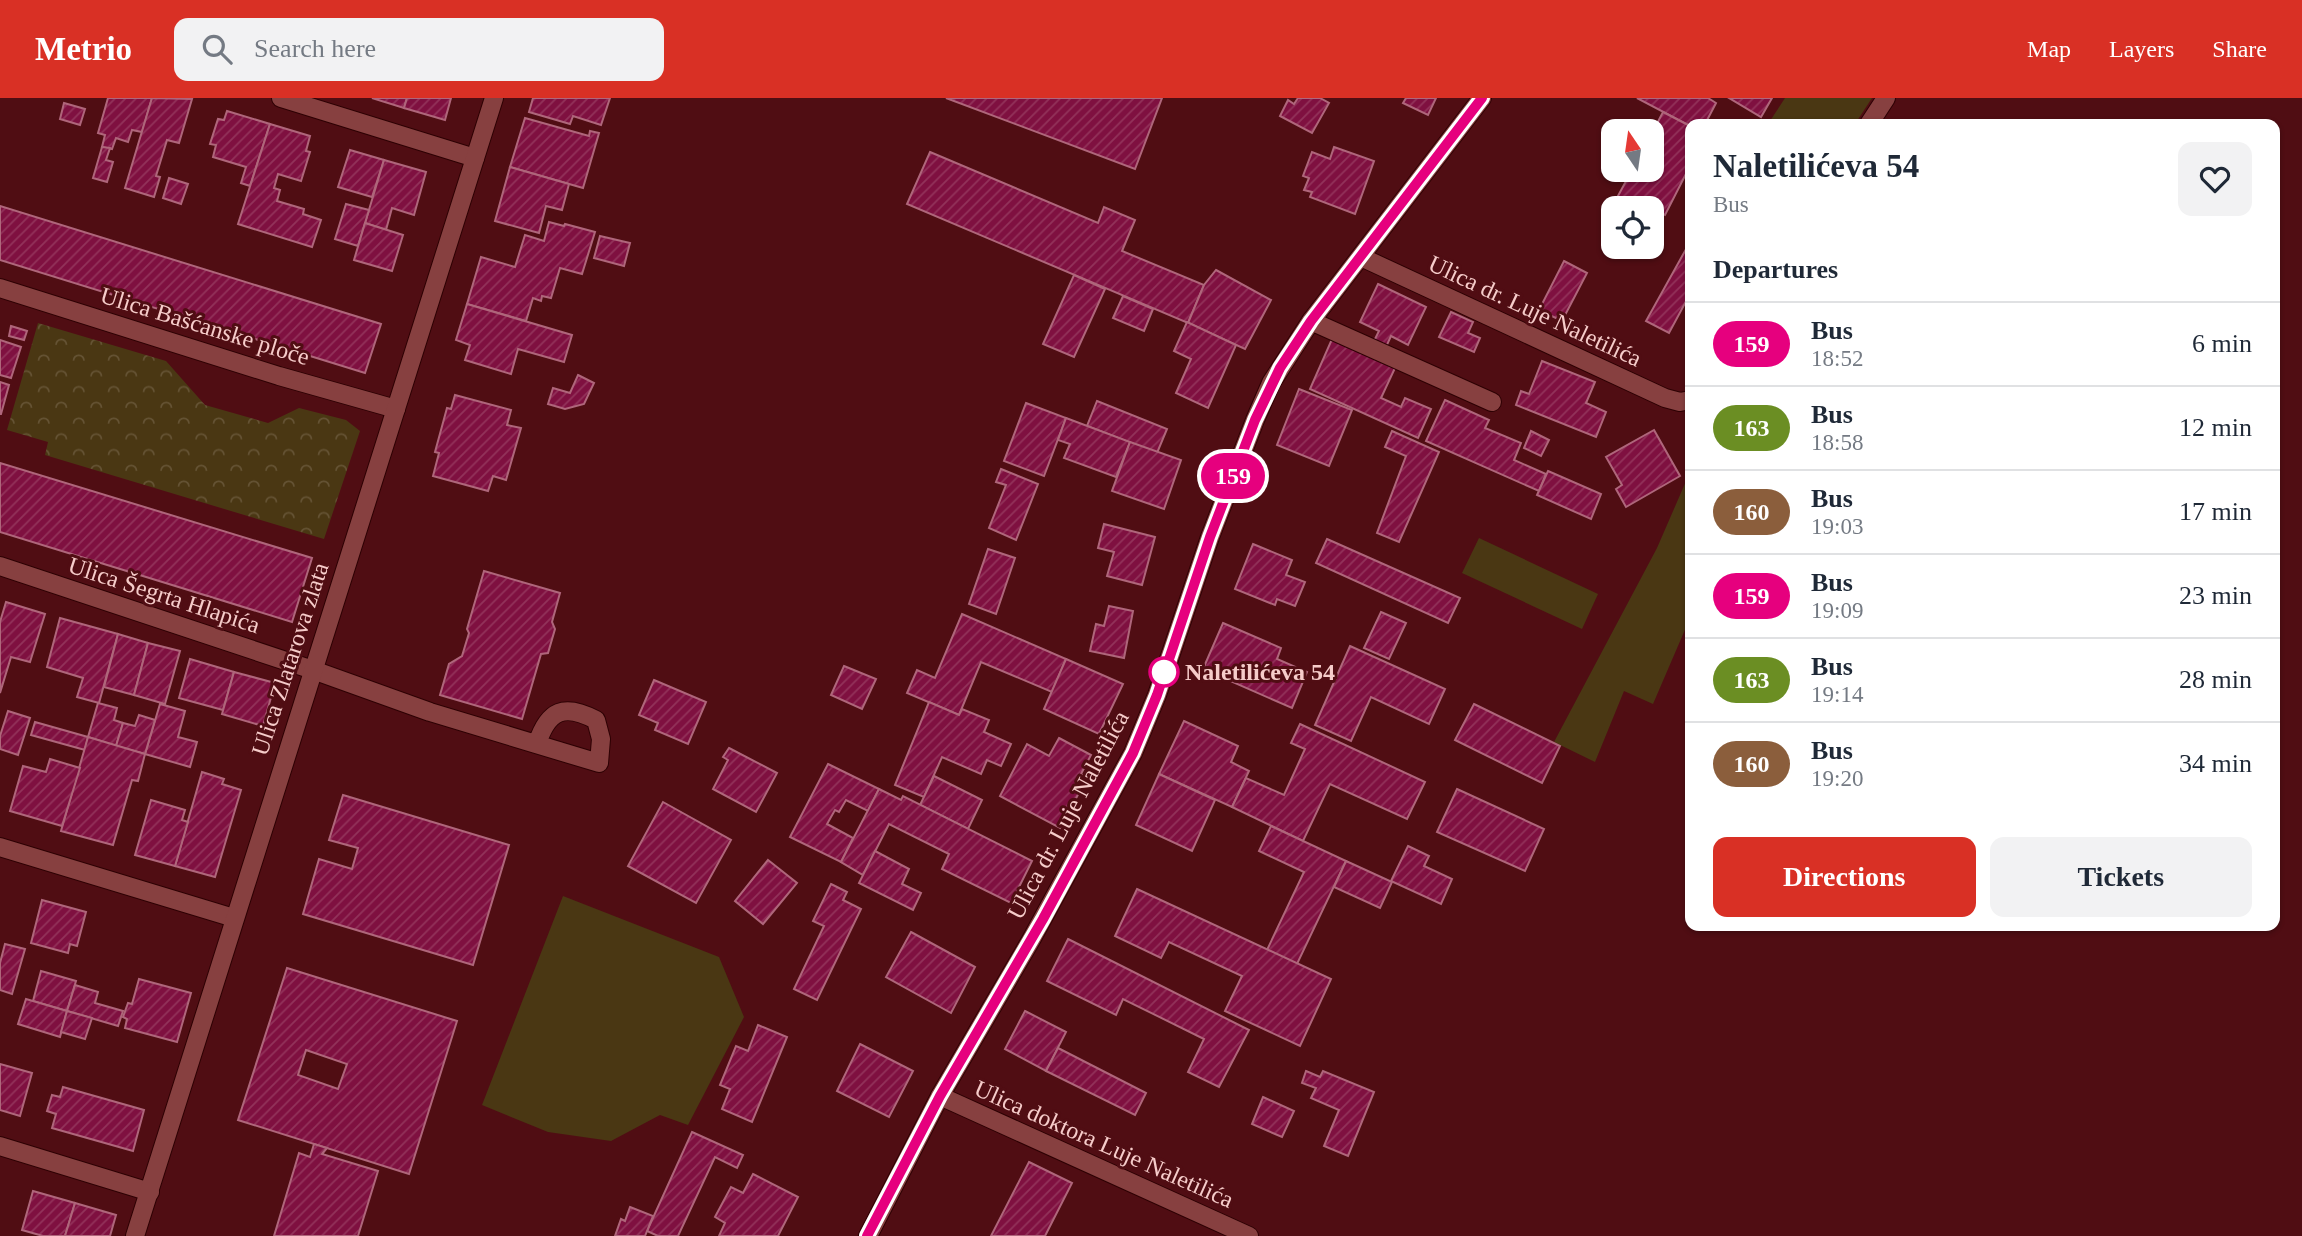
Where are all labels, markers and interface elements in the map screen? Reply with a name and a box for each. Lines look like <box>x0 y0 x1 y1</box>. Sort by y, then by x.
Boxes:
search box <box>174 18 664 81</box>
icon: search <box>198 30 236 68</box>
text: Metrio <box>35 31 132 67</box>
text: Search here <box>254 34 376 63</box>
text: Map <box>2027 36 2071 62</box>
text: Layers <box>2109 36 2174 62</box>
text: Share <box>2212 36 2267 62</box>
north arrow <box>1601 119 1664 182</box>
map controls <box>1601 119 1664 259</box>
button: heart <box>2178 142 2252 216</box>
text: Naletilićeva 54 <box>1713 148 1919 184</box>
text: Bus <box>1713 192 1749 217</box>
button: locate <box>1601 196 1664 259</box>
street label: Ulica dr. Luje Naletilića <box>1424 250 1646 372</box>
text: Departures <box>1713 255 1838 284</box>
street label: Ulica Bašćanske ploče <box>97 282 313 370</box>
text: Bus <box>1811 316 1853 345</box>
text: 6 min <box>2192 329 2252 358</box>
text: 159 <box>1734 331 1770 357</box>
text: 18:52 <box>1811 346 1863 371</box>
text: Bus <box>1811 400 1853 429</box>
text: 12 min <box>2179 413 2252 442</box>
text: 163 <box>1734 415 1770 441</box>
text: 18:58 <box>1811 430 1863 455</box>
line badge: 159 <box>1193 453 1273 499</box>
text: 159 <box>1215 463 1251 489</box>
text: Bus <box>1811 484 1853 513</box>
text: 17 min <box>2179 497 2252 526</box>
text: 160 <box>1734 499 1770 525</box>
text: 19:03 <box>1811 514 1863 539</box>
street label: Ulica Šegrta Hlapića <box>65 552 263 638</box>
street label: Ulica Zlatarova zlata <box>247 559 334 759</box>
text: Bus <box>1811 568 1853 597</box>
text: 23 min <box>2179 581 2252 610</box>
text: 159 <box>1734 583 1770 609</box>
text: 19:09 <box>1811 598 1863 623</box>
text: Bus <box>1811 652 1853 681</box>
marker: Naletilićeva 54 <box>1149 657 1179 687</box>
place label: Naletilićeva 54 <box>1185 659 1335 685</box>
text: 28 min <box>2179 665 2252 694</box>
text: 163 <box>1734 667 1770 693</box>
text: 19:14 <box>1811 682 1863 707</box>
street label: Ulica dr. Luje Naletilića <box>1002 706 1134 923</box>
text: Bus <box>1811 736 1853 765</box>
text: 34 min <box>2179 749 2252 778</box>
text: 160 <box>1734 751 1770 777</box>
text: 19:20 <box>1811 766 1863 791</box>
button: Directions <box>1713 837 1976 917</box>
button: Tickets <box>1990 837 2252 917</box>
street label: Ulica doktora Luje Naletilića <box>971 1075 1238 1213</box>

